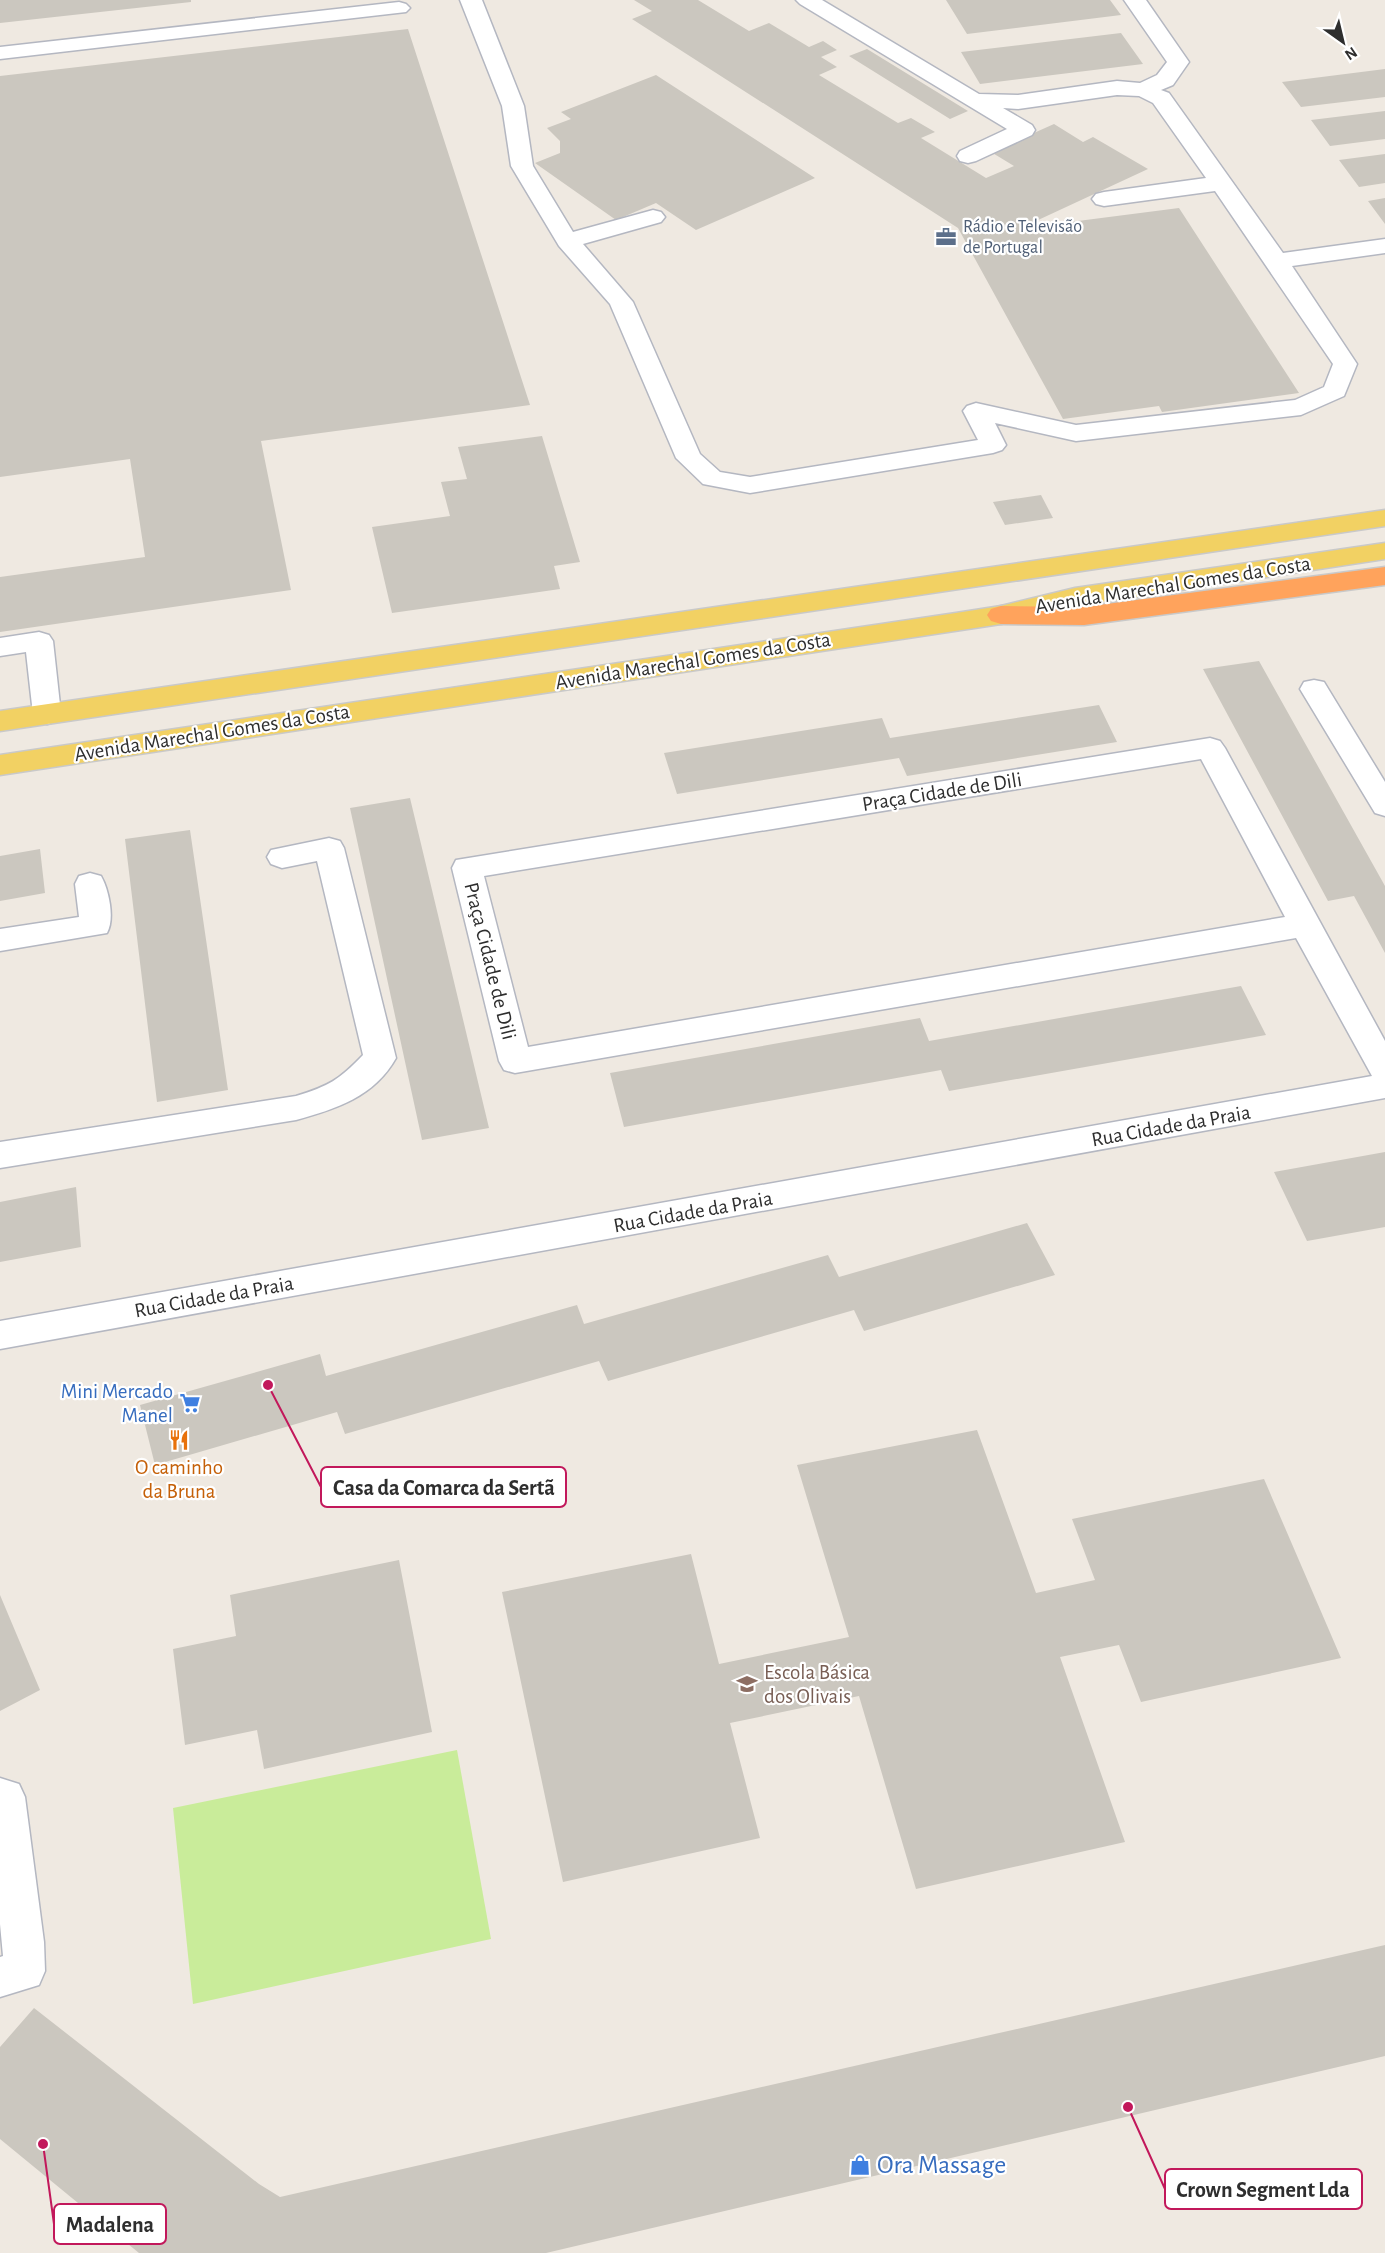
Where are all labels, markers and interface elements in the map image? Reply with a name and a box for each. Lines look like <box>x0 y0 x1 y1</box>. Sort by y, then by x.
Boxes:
north arrow <box>1313 12 1373 72</box>
text: N <box>1342 44 1360 63</box>
place label: Rádio e Televisão de Portugal <box>963 218 1082 257</box>
office icon: Rádio e Televisão de Portugal <box>934 225 958 249</box>
street label: Avenida Marechal Gomes da Costa <box>1034 553 1313 617</box>
street label: Avenida Marechal Gomes da Costa <box>554 629 833 693</box>
street label: Avenida Marechal Gomes da Costa <box>73 701 352 765</box>
street label: Praça Cidade de Dili <box>861 769 1023 815</box>
street label: Praça Cidade de Dili <box>460 880 520 1042</box>
street label: Rua Cidade da Praia <box>1090 1102 1253 1150</box>
street label: Rua Cidade da Praia <box>612 1188 775 1236</box>
street label: Rua Cidade da Praia <box>133 1273 296 1321</box>
place label: Mini Mercado Manel <box>61 1381 173 1426</box>
supermarket icon: Mini Mercado Manel <box>178 1391 202 1415</box>
restaurant icon: O caminho da Bruna <box>167 1428 191 1452</box>
place label: O caminho da Bruna <box>135 1457 223 1502</box>
callout: Casa da Comarca da Sertã <box>321 1467 566 1507</box>
text: Casa da Comarca da Sertã <box>333 1477 555 1499</box>
place label: Escola Básica dos Olivais <box>764 1662 870 1707</box>
school or university icon: Escola Básica dos Olivais <box>735 1672 759 1696</box>
place label: Ora Massage <box>877 2152 1006 2178</box>
shop icon: Ora Massage <box>848 2153 872 2177</box>
callout: Crown Segment Lda <box>1165 2169 1362 2209</box>
text: Crown Segment Lda <box>1176 2179 1350 2201</box>
callout: Madalena <box>54 2204 166 2244</box>
text: Madalena <box>66 2214 155 2236</box>

